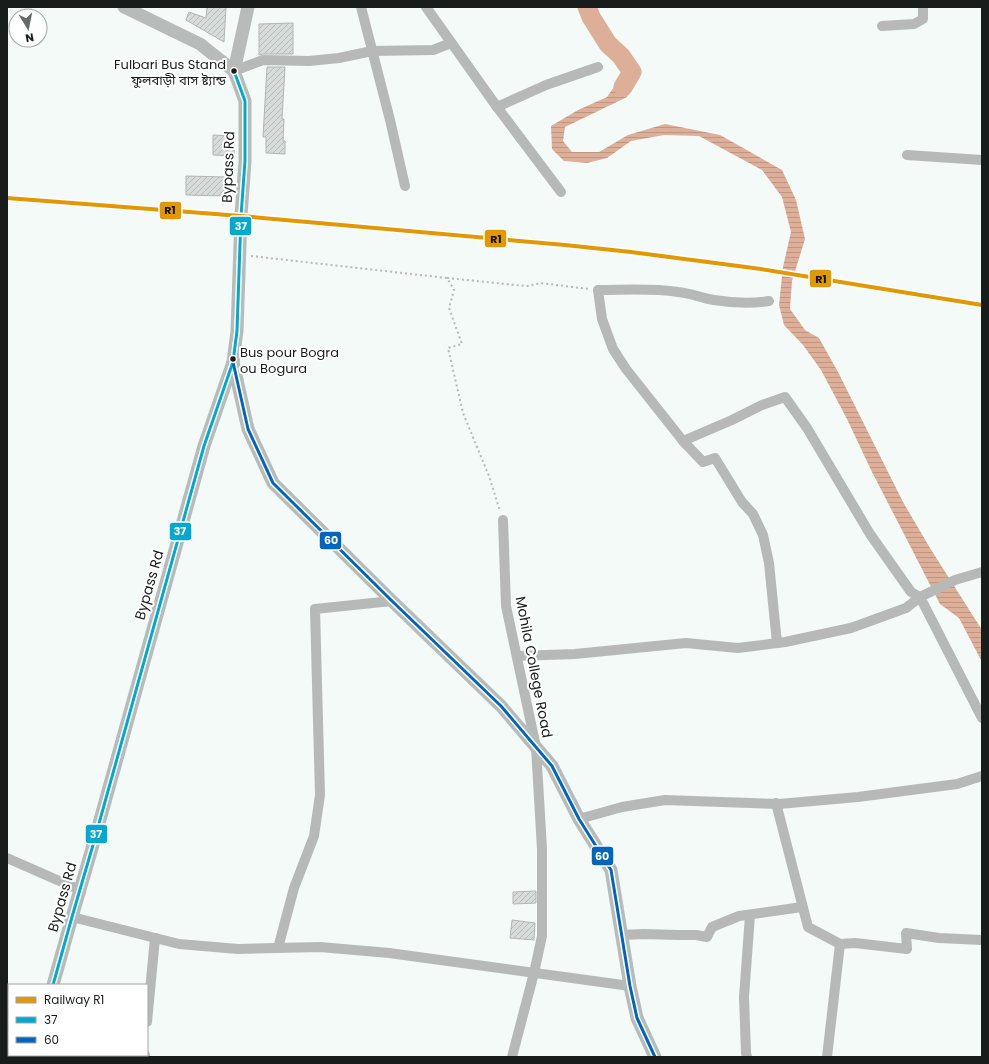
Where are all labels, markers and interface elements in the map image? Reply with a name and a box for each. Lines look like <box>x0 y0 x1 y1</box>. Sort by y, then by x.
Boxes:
north arrow <box>8 8 48 48</box>
text: N <box>24 29 35 46</box>
place label: Fulbari Bus Stand ফুলবাড়ী বাস ষ্ট্যান্ড <box>114 55 227 90</box>
marker: Fulbari Bus Stand ফুলবাড়ী বাস ষ্ট্যান্ড <box>229 66 239 76</box>
street label: Bypass Rd <box>217 131 239 203</box>
line badge: R1 <box>159 201 182 220</box>
text: R1 <box>164 202 176 218</box>
line badge: 37 <box>229 216 252 236</box>
text: 37 <box>235 218 247 234</box>
line badge: R1 <box>484 229 507 248</box>
text: R1 <box>490 231 502 247</box>
line badge: R1 <box>809 269 832 288</box>
text: R1 <box>815 271 827 287</box>
place label: Bus pour Bogra ou Bogura <box>240 343 339 378</box>
marker: Bus pour Bogra ou Bogura <box>228 354 238 364</box>
line badge: 37 <box>169 522 192 541</box>
text: 37 <box>174 523 186 539</box>
line badge: 60 <box>319 531 342 550</box>
text: 60 <box>324 532 338 548</box>
street label: Bypass Rd <box>130 548 168 622</box>
street label: Mohila College Road <box>510 595 558 739</box>
line badge: 37 <box>85 824 108 844</box>
text: 37 <box>90 826 102 842</box>
line badge: 60 <box>591 846 614 866</box>
text: 60 <box>595 848 609 864</box>
street label: Bypass Rd <box>43 860 81 934</box>
legend <box>8 984 148 1056</box>
text: Railway R1 <box>44 991 104 1008</box>
text: 37 <box>44 1011 58 1028</box>
text: 60 <box>44 1031 59 1048</box>

